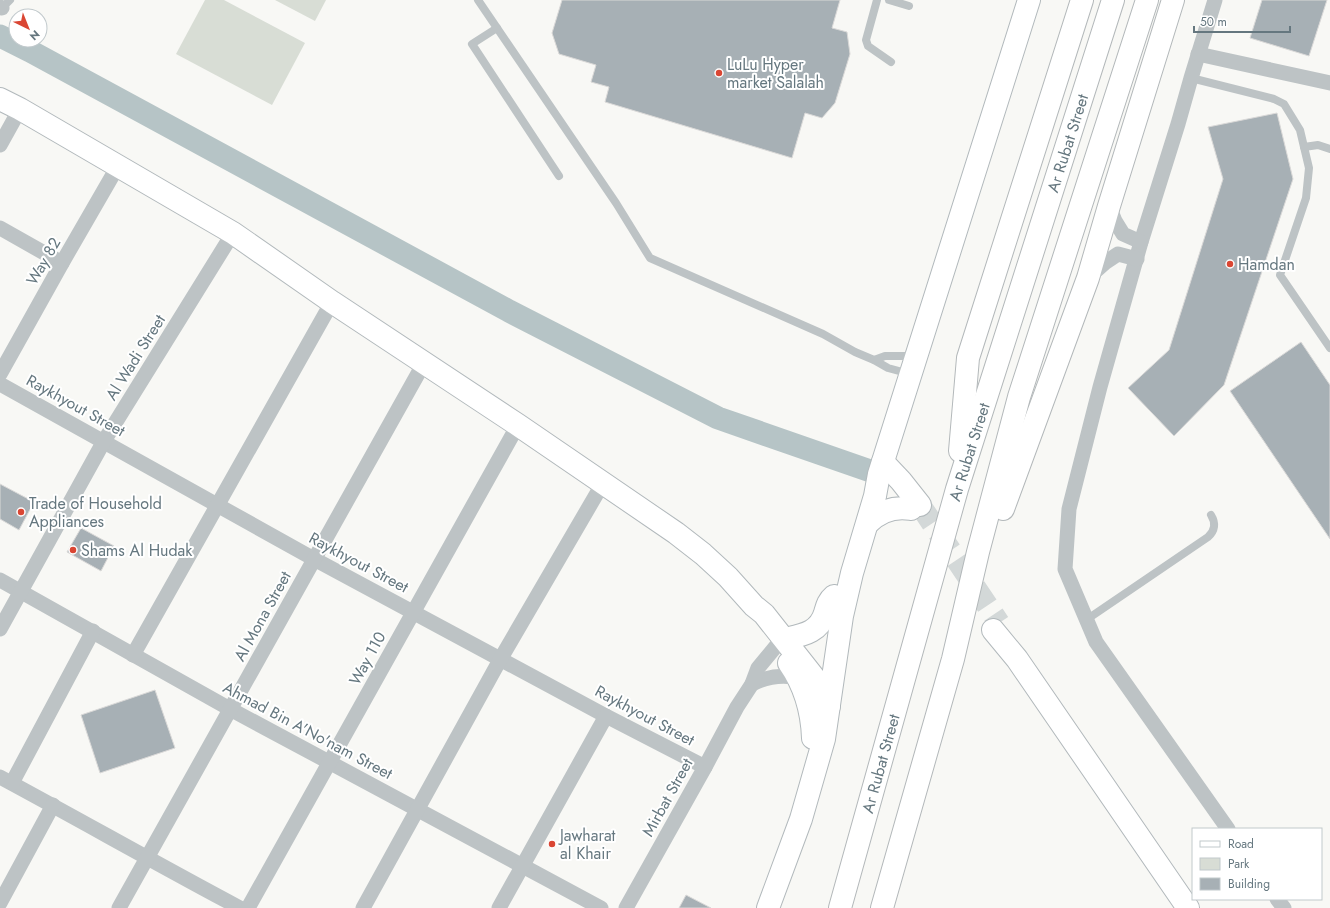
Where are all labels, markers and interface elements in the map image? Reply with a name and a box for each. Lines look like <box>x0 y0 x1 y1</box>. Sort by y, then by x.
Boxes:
north arrow <box>8 8 48 48</box>
scale bar <box>1194 8 1290 34</box>
text: 50 m <box>1200 13 1227 31</box>
text: N <box>26 26 43 44</box>
place label: LuLu Hyper market Salalah <box>727 53 824 94</box>
marker: LuLu Hyper market Salalah <box>714 68 724 78</box>
street label: Ar Rubat Street <box>1041 91 1094 195</box>
street label: Way 82 <box>21 233 66 289</box>
place label: Hamdan <box>1238 253 1295 276</box>
marker: Hamdan <box>1225 259 1235 269</box>
street label: Al Wadi Street <box>100 310 171 405</box>
street label: Raykhyout Street <box>22 369 129 442</box>
street label: Ar Rubat Street <box>943 400 996 504</box>
place label: Trade of Household Appliances <box>29 492 162 533</box>
marker: Trade of Household Appliances <box>16 507 26 517</box>
street label: Raykhyout Street <box>305 527 413 598</box>
place label: Shams Al Hudak <box>81 539 193 562</box>
marker: Shams Al Hudak <box>68 545 78 555</box>
street label: Al Mona Street <box>228 567 297 665</box>
street label: Way 110 <box>343 627 391 689</box>
street label: Ahmad Bin A'No'nam Street <box>219 676 397 785</box>
street label: Raykhyout Street <box>591 680 699 751</box>
street label: Ar Rubat Street <box>856 711 906 816</box>
street label: Mirbat Street <box>636 754 698 841</box>
place label: Jawharat al Khair <box>558 824 616 865</box>
legend <box>1192 828 1322 900</box>
text: Road <box>1228 835 1254 853</box>
marker: Jawharat al Khair <box>547 839 557 849</box>
text: Park <box>1228 855 1250 873</box>
text: Building <box>1228 875 1270 893</box>

